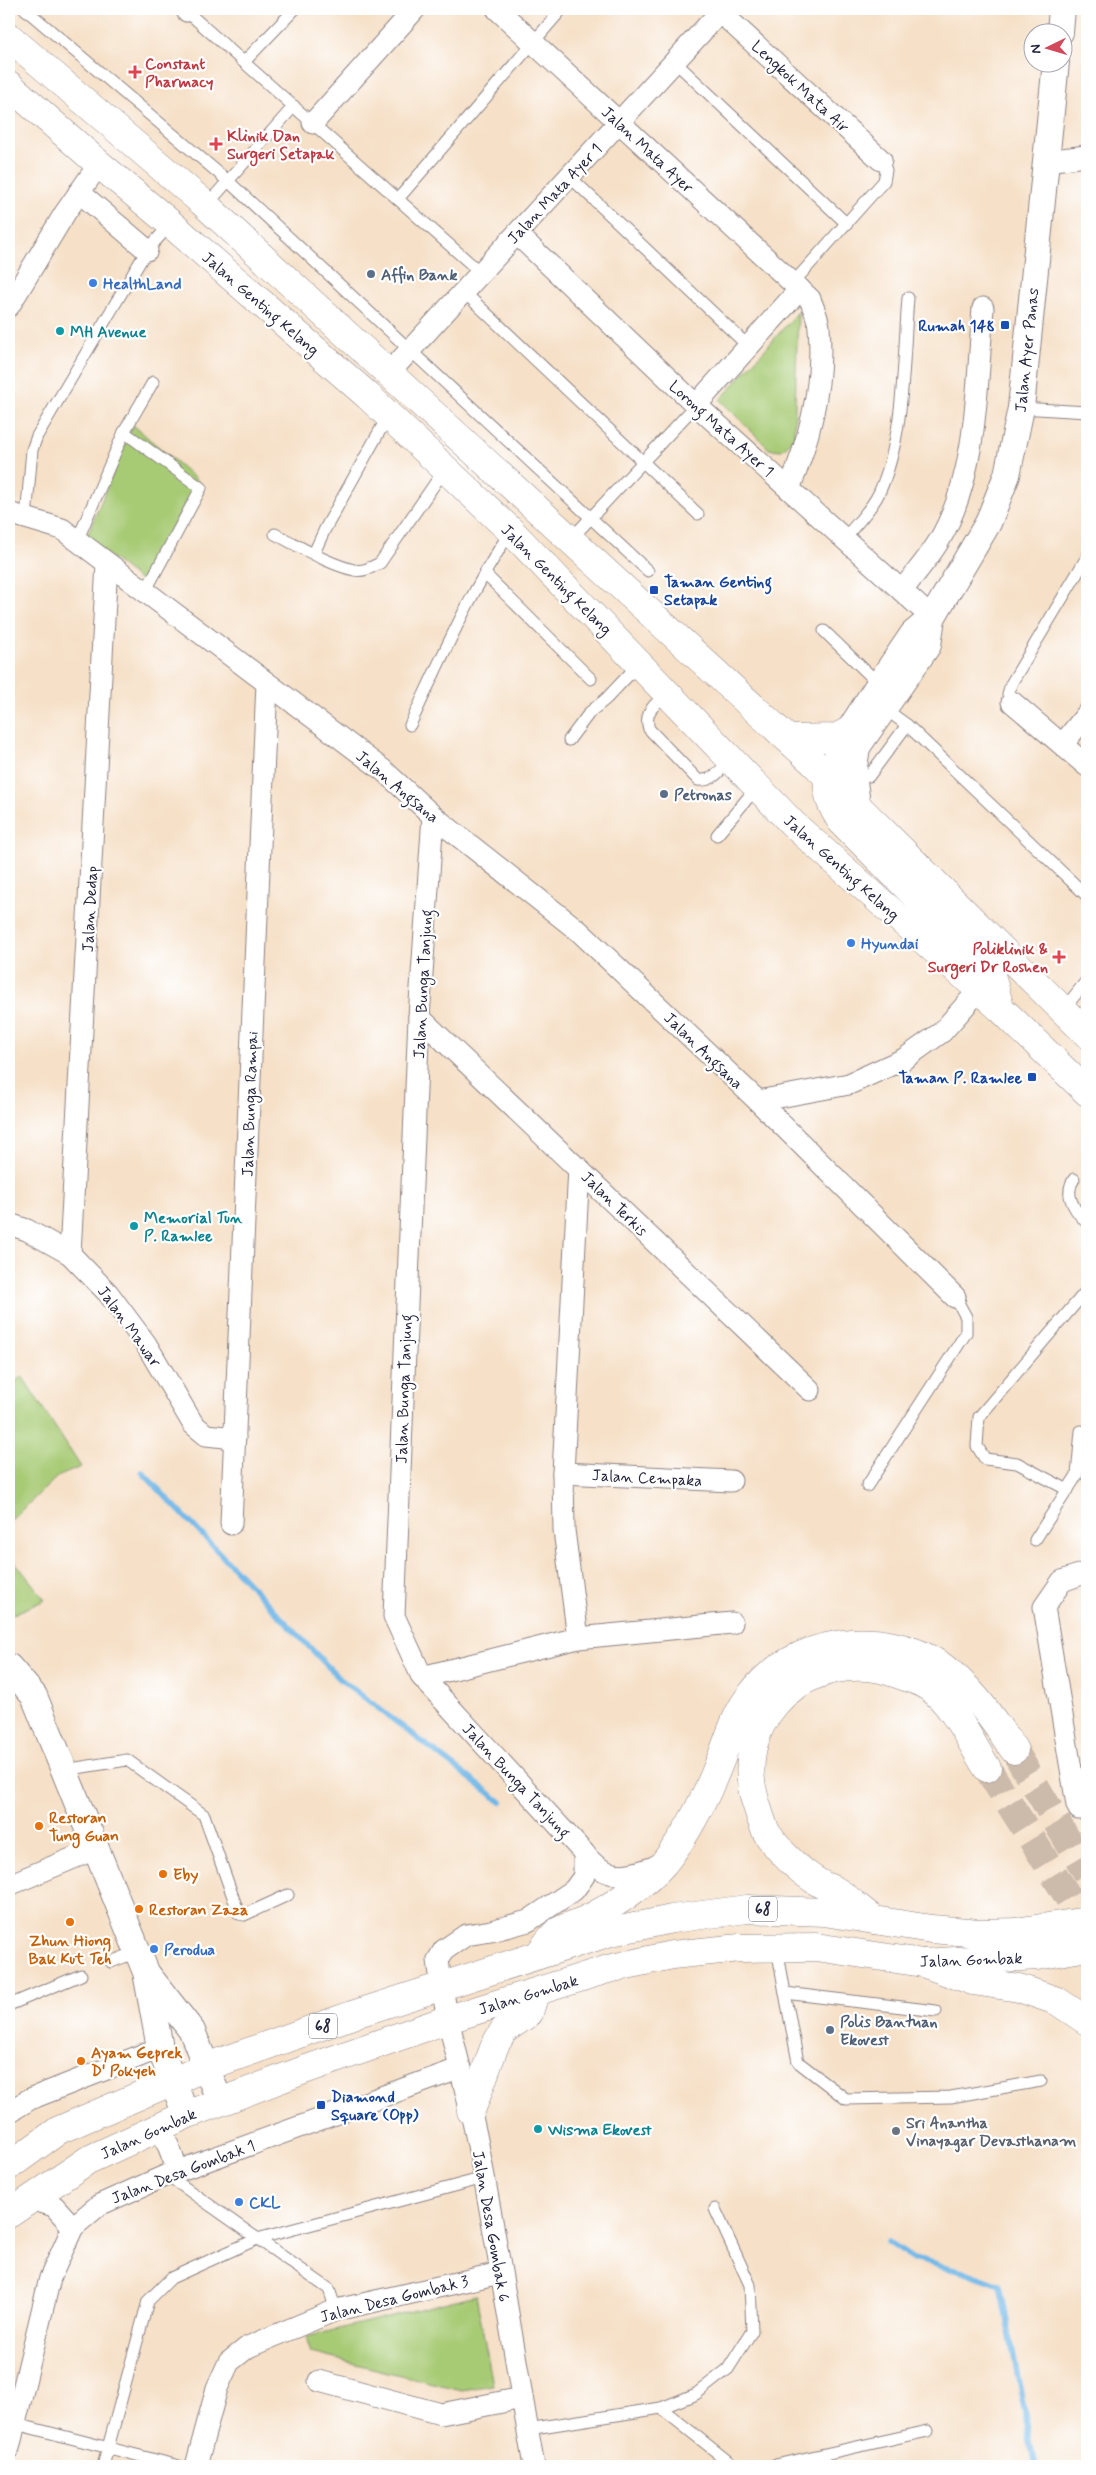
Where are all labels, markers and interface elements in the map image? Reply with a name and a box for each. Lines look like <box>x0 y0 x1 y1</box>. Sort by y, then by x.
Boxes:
north arrow <box>1024 22 1074 72</box>
street label: Lengkok Mata Air <box>746 36 854 139</box>
text: N <box>1027 44 1045 54</box>
place label: Constant Pharmacy <box>145 54 213 93</box>
marker: Constant Pharmacy <box>129 66 141 78</box>
street label: Jalan Mata Ayer <box>596 102 698 198</box>
place label: Klinik Dan Surgeri Setapak <box>227 126 335 167</box>
marker: Klinik Dan Surgeri Setapak <box>209 137 223 151</box>
street label: Jalan Mata Ayer 1 <box>503 139 607 249</box>
street label: Jalan Genting Kelang <box>196 247 323 362</box>
place label: Affin Bank <box>381 265 458 286</box>
marker: Affin Bank <box>365 268 377 280</box>
place label: HealthLand <box>103 274 182 295</box>
marker: HealthLand <box>87 277 99 289</box>
street label: Jalan Ayer Panas <box>1010 287 1044 414</box>
place label: Rumah 148 <box>918 316 995 337</box>
marker: Rumah 148 <box>999 319 1011 331</box>
place label: MH Avenue <box>70 322 146 343</box>
marker: MH Avenue <box>54 325 66 337</box>
street label: Lorong Mata Ayer 1 <box>663 376 778 483</box>
street label: Jalan Genting Kelang <box>495 520 616 641</box>
place label: Taman Genting Setapak <box>664 572 772 611</box>
marker: Taman Genting Setapak <box>648 584 660 596</box>
street label: Jalan Angsana <box>350 746 443 829</box>
place label: Petronas <box>674 785 732 806</box>
marker: Petronas <box>658 788 670 800</box>
street label: Jalan Genting Kelang <box>778 811 903 926</box>
street label: Jalan Dedap <box>78 865 103 953</box>
street label: Jalan Bunga Tanjung <box>409 909 439 1059</box>
place label: Hyundai <box>861 934 919 955</box>
marker: Hyundai <box>845 937 857 949</box>
place label: Poliklinik & Surgeri Dr Roshen <box>928 939 1048 980</box>
marker: Poliklinik & Surgeri Dr Roshen <box>1052 950 1066 964</box>
street label: Jalan Angsana <box>658 1008 747 1095</box>
street label: Jalan Bunga Rampai <box>237 1030 265 1177</box>
place label: Taman P. Ramlee <box>898 1068 1022 1089</box>
marker: Taman P. Ramlee <box>1026 1071 1038 1083</box>
street label: Jalan Terkis <box>576 1167 652 1241</box>
place label: Memorial Tun P. Ramlee <box>144 1208 243 1247</box>
marker: Memorial Tun P. Ramlee <box>128 1220 140 1232</box>
street label: Jalan Mawar <box>92 1282 166 1372</box>
street label: Jalan Bunga Tanjung <box>391 1314 419 1464</box>
street label: Jalan Cempaka <box>591 1465 703 1492</box>
street label: Jalan Bunga Tanjung <box>456 1719 575 1844</box>
place label: Restoran Tung Guan <box>49 1808 119 1849</box>
marker: Restoran Tung Guan <box>33 1820 45 1832</box>
place label: Eby <box>173 1865 198 1886</box>
marker: Eby <box>157 1868 169 1880</box>
road number: 68 <box>749 1896 777 1922</box>
place label: Restoran Zaza <box>149 1900 248 1921</box>
marker: Restoran Zaza <box>133 1903 145 1915</box>
marker: Zhun Hiong Bak Kut Teh <box>64 1916 76 1928</box>
place label: Zhun Hiong Bak Kut Teh <box>29 1931 111 1970</box>
place label: Perodua <box>164 1940 215 1961</box>
marker: Perodua <box>148 1943 160 1955</box>
street label: Jalan Gombak <box>919 1948 1023 1973</box>
street label: Jalan Gombak <box>476 1970 581 2021</box>
place label: Polis Bantuan Ekovest <box>840 2012 938 2051</box>
road number: 68 <box>309 2014 337 2038</box>
marker: Polis Bantuan Ekovest <box>824 2024 836 2036</box>
place label: Ayam Geprek D' Pokyeh <box>91 2043 183 2082</box>
marker: Ayam Geprek D' Pokyeh <box>75 2055 87 2067</box>
place label: Diamond Square (Opp) <box>331 2087 419 2126</box>
marker: Diamond Square (Opp) <box>315 2099 327 2111</box>
street label: Jalan Gombak <box>97 2104 200 2165</box>
place label: Sri Anantha Vinayagar Devasthanam <box>906 2113 1076 2153</box>
place label: Wisma Ekovest <box>547 2120 652 2141</box>
marker: Wisma Ekovest <box>532 2123 544 2135</box>
marker: Sri Anantha Vinayagar Devasthanam <box>890 2125 902 2137</box>
street label: Jalan Desa Gombak 1 <box>109 2135 258 2209</box>
street label: Jalan Desa Gombak 6 <box>467 2149 514 2304</box>
place label: CKL <box>249 2193 281 2214</box>
marker: CKL <box>233 2196 245 2208</box>
street label: Jalan Desa Gombak 3 <box>318 2271 471 2328</box>

